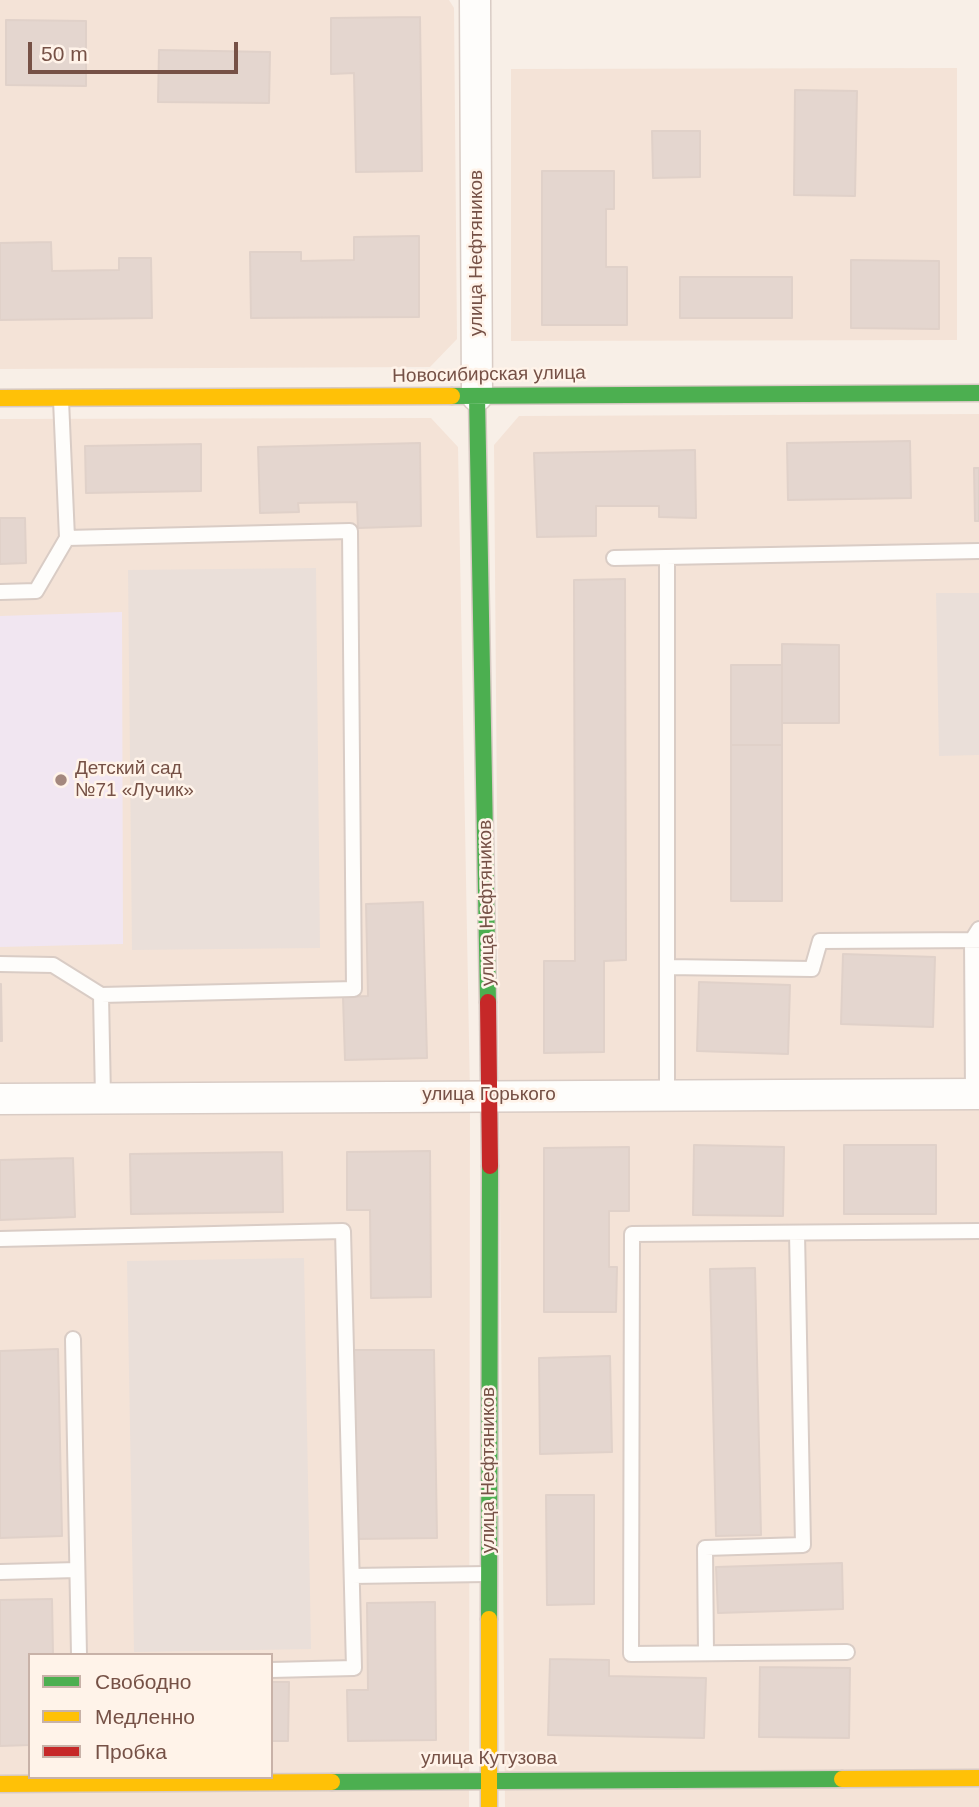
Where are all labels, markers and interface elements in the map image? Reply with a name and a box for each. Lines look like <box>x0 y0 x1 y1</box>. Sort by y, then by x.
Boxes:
scale bar <box>32 28 242 72</box>
text: 50 m <box>41 42 88 65</box>
street label: улица Нефтяников <box>466 170 488 336</box>
street label: Новосибирская улица <box>392 362 586 388</box>
place label: Детский сад №71 «Лучик» <box>75 758 194 802</box>
marker: Детский сад №71 «Лучик» <box>53 772 69 788</box>
street label: улица Нефтяников <box>474 820 500 986</box>
street label: улица Горького <box>422 1084 556 1106</box>
street label: улица Нефтяников <box>478 1387 500 1553</box>
legend <box>28 1653 273 1779</box>
text: Свободно <box>95 1670 192 1693</box>
text: Медленно <box>95 1705 195 1728</box>
text: Пробка <box>95 1740 167 1763</box>
street label: улица Кутузова <box>421 1748 557 1770</box>

